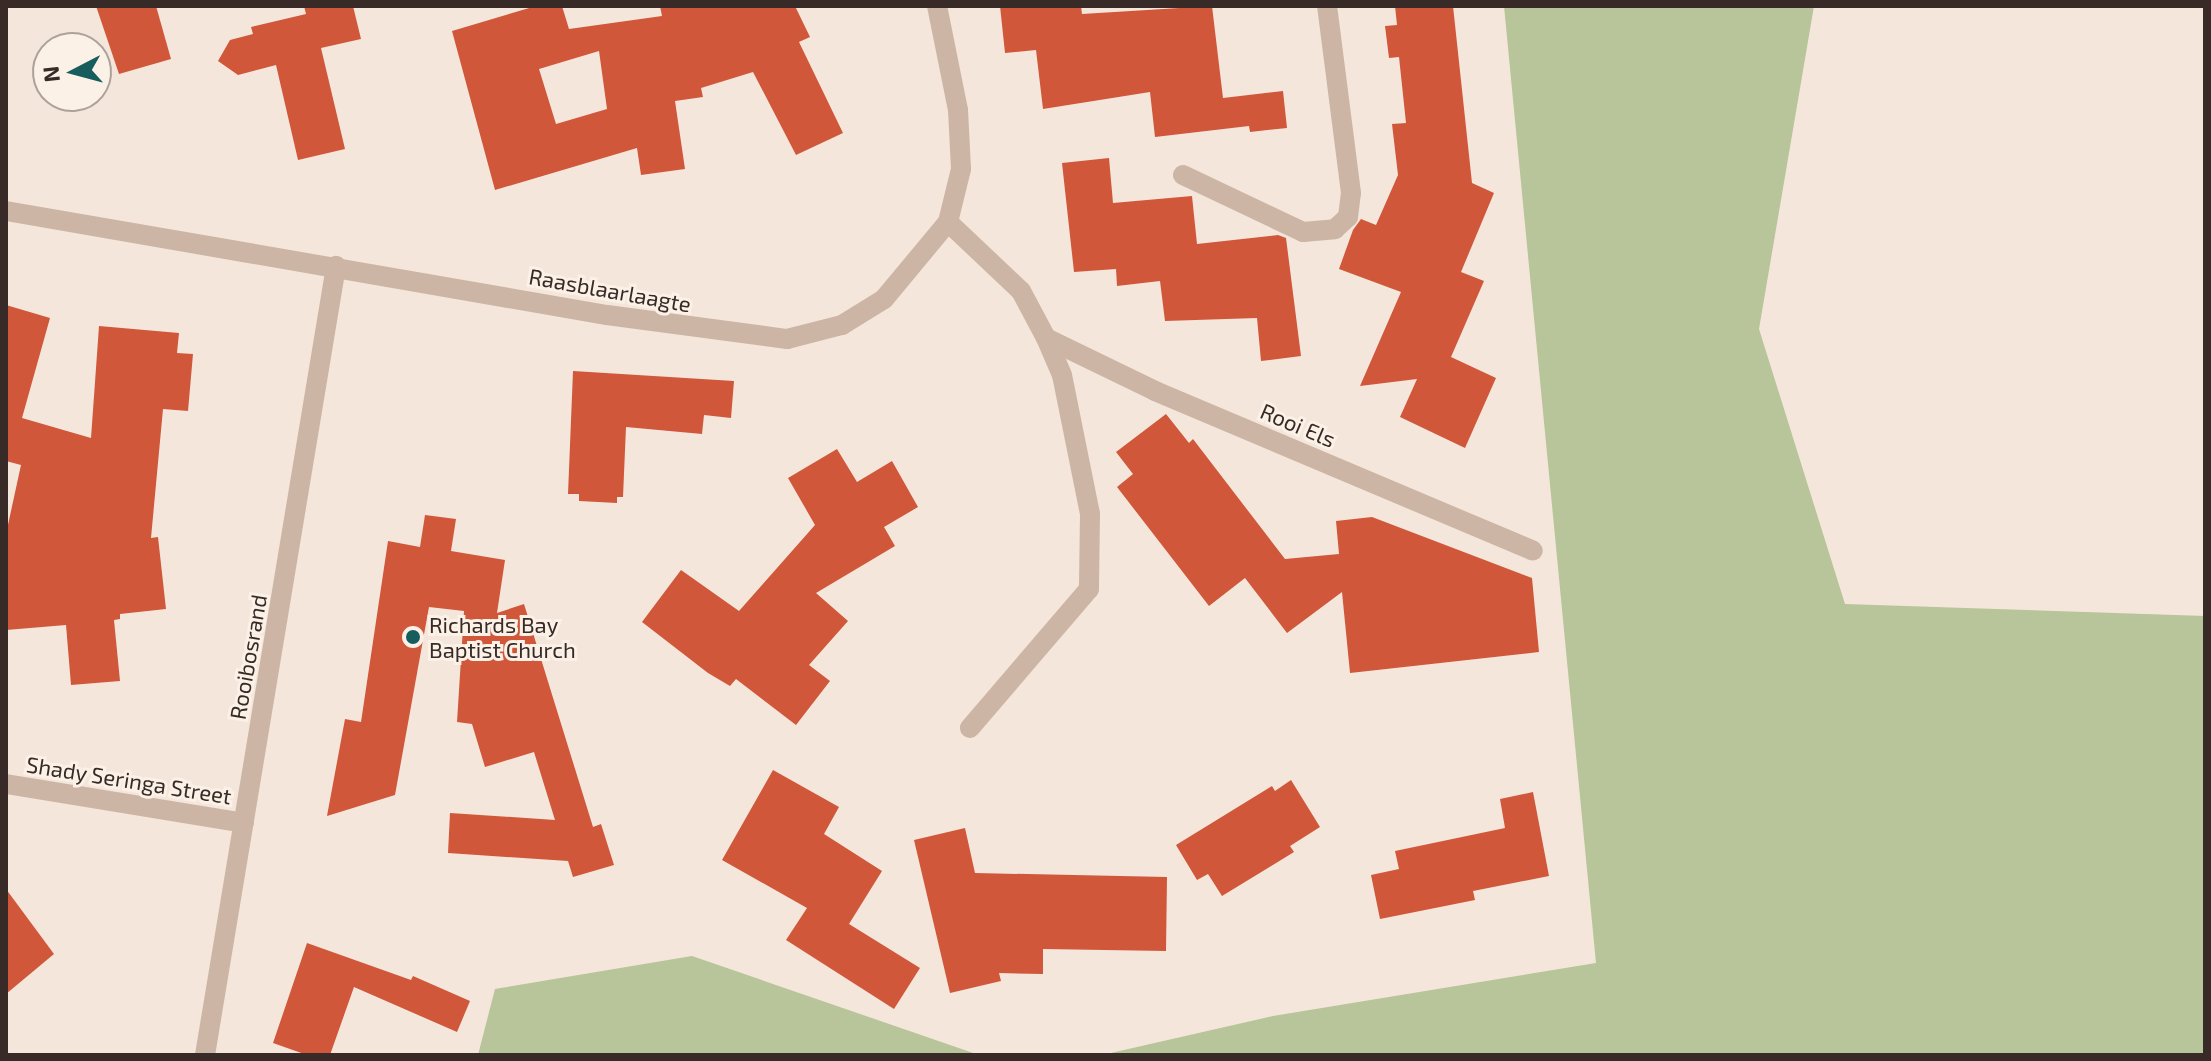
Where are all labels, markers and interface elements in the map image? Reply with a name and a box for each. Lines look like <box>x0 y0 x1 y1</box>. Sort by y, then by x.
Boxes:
north arrow <box>32 32 112 112</box>
text: N <box>36 65 64 84</box>
street label: Raasblaarlaagte <box>527 263 693 317</box>
street label: Rooi Els <box>1257 397 1339 453</box>
street label: Rooibosrand <box>224 592 272 722</box>
place label: Richards Bay Baptist Church <box>429 611 576 662</box>
marker: Richards Bay Baptist Church <box>404 628 422 646</box>
street label: Shady Seringa Street <box>24 751 234 809</box>

